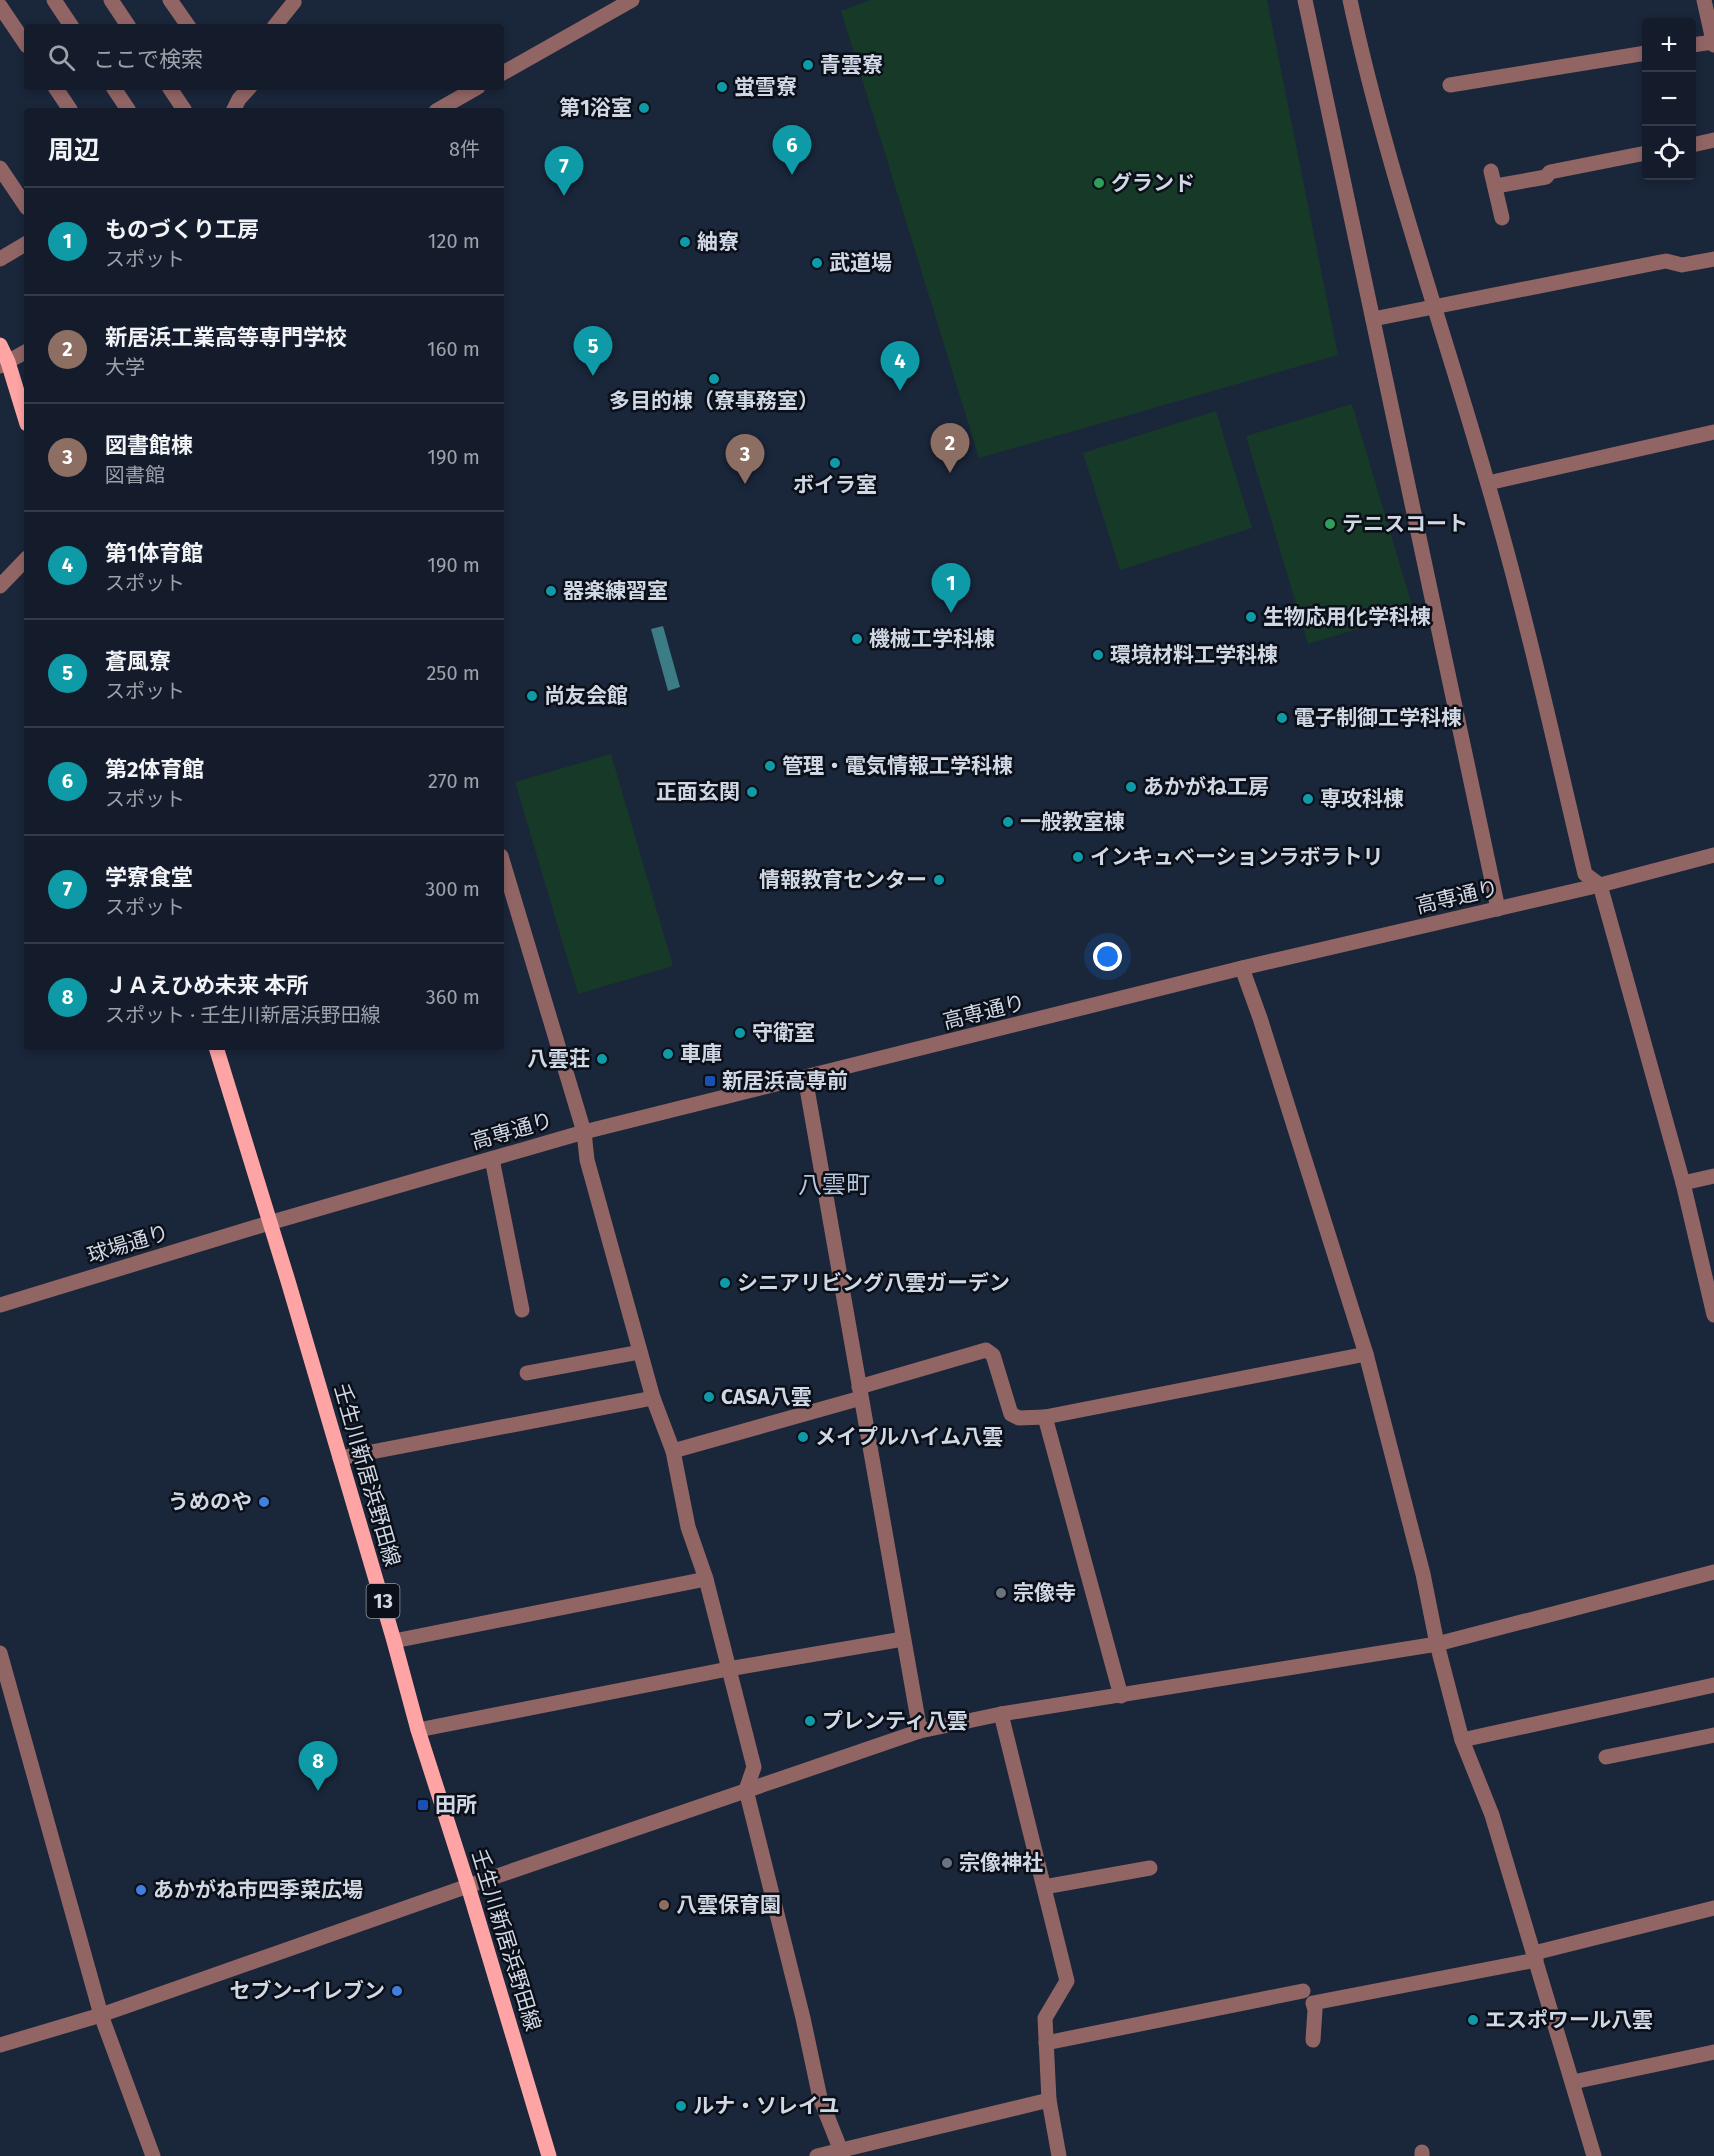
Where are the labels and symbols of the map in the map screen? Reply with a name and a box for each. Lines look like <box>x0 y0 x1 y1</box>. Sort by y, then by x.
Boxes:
place label: 青雲寮 <box>820 52 883 78</box>
marker: 青雲寮 <box>801 58 815 72</box>
place label: 蛍雪寮 <box>734 74 797 100</box>
marker: 蛍雪寮 <box>715 80 729 94</box>
place label: 第1浴室 <box>559 95 632 121</box>
marker: 第1浴室 <box>637 101 651 115</box>
pin: 6 <box>772 126 812 175</box>
pin: 7 <box>544 146 584 196</box>
place label: グランド <box>1111 170 1195 196</box>
marker: グランド <box>1092 176 1106 190</box>
place label: 紬寮 <box>697 229 739 255</box>
marker: 紬寮 <box>678 235 692 249</box>
place label: 武道場 <box>829 250 892 276</box>
marker: 武道場 <box>810 256 824 270</box>
pin: 5 <box>574 326 612 376</box>
pin: 4 <box>880 342 920 391</box>
marker: 多目的棟（寮事務室） <box>707 372 721 386</box>
place label: 多目的棟（寮事務室） <box>609 388 819 414</box>
pin: 2 <box>930 424 970 473</box>
pin: 3 <box>726 434 764 484</box>
marker: ボイラ室 <box>828 456 842 470</box>
place label: ボイラ室 <box>793 472 877 498</box>
place label: テニスコート <box>1342 511 1468 537</box>
marker: テニスコート <box>1323 517 1337 531</box>
pin: 1 <box>932 564 970 613</box>
place label: 器楽練習室 <box>563 578 668 604</box>
marker: 器楽練習室 <box>544 584 558 598</box>
place label: 生物応用化学科棟 <box>1263 604 1431 630</box>
marker: 生物応用化学科棟 <box>1244 610 1258 624</box>
place label: 機械工学科棟 <box>869 626 995 652</box>
marker: 機械工学科棟 <box>850 632 864 646</box>
place label: 環境材料工学科棟 <box>1110 642 1278 668</box>
marker: 環境材料工学科棟 <box>1091 648 1105 662</box>
place label: 尚友会館 <box>544 683 628 709</box>
marker: 尚友会館 <box>525 689 539 703</box>
place label: 電子制御工学科棟 <box>1294 705 1462 731</box>
marker: 電子制御工学科棟 <box>1275 711 1289 725</box>
place label: 管理・電気情報工学科棟 <box>782 753 1013 779</box>
marker: 管理・電気情報工学科棟 <box>763 759 777 773</box>
place label: あかがね工房 <box>1143 774 1269 800</box>
place label: 正面玄関 <box>656 779 740 805</box>
marker: あかがね工房 <box>1124 780 1138 794</box>
marker: 正面玄関 <box>745 785 759 799</box>
place label: 専攻科棟 <box>1320 786 1404 812</box>
marker: 専攻科棟 <box>1301 792 1315 806</box>
place label: 一般教室棟 <box>1020 809 1125 835</box>
marker: 一般教室棟 <box>1001 815 1015 829</box>
place label: インキュベーションラボラトリ <box>1090 844 1384 870</box>
marker: インキュベーションラボラトリ <box>1071 850 1085 864</box>
place label: 情報教育センター <box>759 867 927 893</box>
marker: 情報教育センター <box>932 873 946 887</box>
street label: 高専通り <box>1413 875 1501 919</box>
your location <box>1093 942 1122 971</box>
street label: 高専通り <box>940 989 1028 1035</box>
place label: 守衛室 <box>752 1020 815 1046</box>
marker: 守衛室 <box>733 1026 747 1040</box>
place label: 車庫 <box>680 1041 722 1067</box>
place label: 八雲荘 <box>527 1046 590 1072</box>
marker: 車庫 <box>661 1047 675 1061</box>
marker: 八雲荘 <box>595 1052 609 1066</box>
place label: 新居浜高専前 <box>722 1068 848 1094</box>
marker: 新居浜高専前 <box>703 1074 717 1088</box>
street label: 高専通り <box>468 1107 556 1155</box>
district label: 八雲町 <box>798 1171 870 1199</box>
street label: 球場通り <box>84 1219 172 1269</box>
place label: シニアリビング八雲ガーデン <box>737 1270 1010 1296</box>
marker: シニアリビング八雲ガーデン <box>718 1276 732 1290</box>
street label: 壬生川新居浜野田線 <box>328 1381 406 1569</box>
place label: CASA八雲 <box>721 1384 812 1410</box>
marker: CASA八雲 <box>702 1390 716 1404</box>
place label: メイプルハイム八雲 <box>815 1424 1003 1450</box>
marker: メイプルハイム八雲 <box>796 1430 810 1444</box>
place label: うめのや <box>168 1489 252 1515</box>
marker: うめのや <box>257 1495 271 1509</box>
place label: 宗像寺 <box>1013 1580 1076 1606</box>
road number: 13 <box>366 1584 400 1618</box>
marker: 宗像寺 <box>994 1586 1008 1600</box>
place label: プレンティ八雲 <box>822 1708 968 1734</box>
marker: プレンティ八雲 <box>803 1714 817 1728</box>
pin: 8 <box>298 1742 338 1791</box>
place label: 田所 <box>435 1792 477 1818</box>
marker: 田所 <box>416 1798 430 1812</box>
street label: 壬生川新居浜野田線 <box>466 1846 546 2034</box>
place label: 宗像神社 <box>959 1850 1043 1876</box>
marker: 宗像神社 <box>940 1856 954 1870</box>
place label: あかがね市四季菜広場 <box>153 1877 363 1903</box>
marker: あかがね市四季菜広場 <box>134 1883 148 1897</box>
place label: 八雲保育園 <box>676 1892 781 1918</box>
marker: 八雲保育園 <box>657 1898 671 1912</box>
place label: セブン-イレブン <box>229 1978 385 2004</box>
marker: セブン-イレブン <box>390 1984 404 1998</box>
place label: エスポワール八雲 <box>1485 2007 1653 2033</box>
marker: エスポワール八雲 <box>1466 2013 1480 2027</box>
place label: ルナ・ソレイユ <box>693 2093 840 2119</box>
marker: ルナ・ソレイユ <box>674 2099 688 2113</box>

